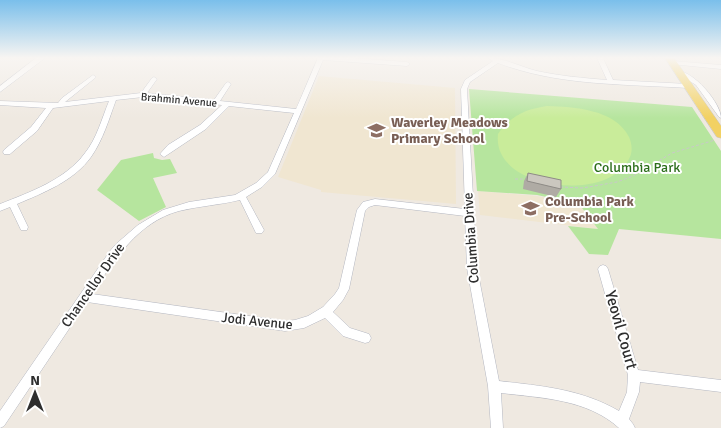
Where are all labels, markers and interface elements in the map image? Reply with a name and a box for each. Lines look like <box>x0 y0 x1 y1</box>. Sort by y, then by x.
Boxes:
street label: Brahmin Avenue <box>140 90 218 110</box>
place label: Waverley Meadows Primary School <box>391 114 508 147</box>
school or university icon: Waverley Meadows Primary School <box>367 120 387 140</box>
park label: Columbia Park <box>594 159 680 176</box>
street label: Columbia Drive <box>459 192 483 284</box>
place label: Columbia Park Pre-School <box>545 193 635 226</box>
school or university icon: Columbia Park Pre-School <box>521 199 541 219</box>
street label: Chancellor Drive <box>58 240 128 330</box>
street label: Yeovil Court <box>600 288 642 372</box>
street label: Jodi Avenue <box>221 309 293 333</box>
north arrow <box>10 368 60 418</box>
text: N <box>30 372 40 389</box>

